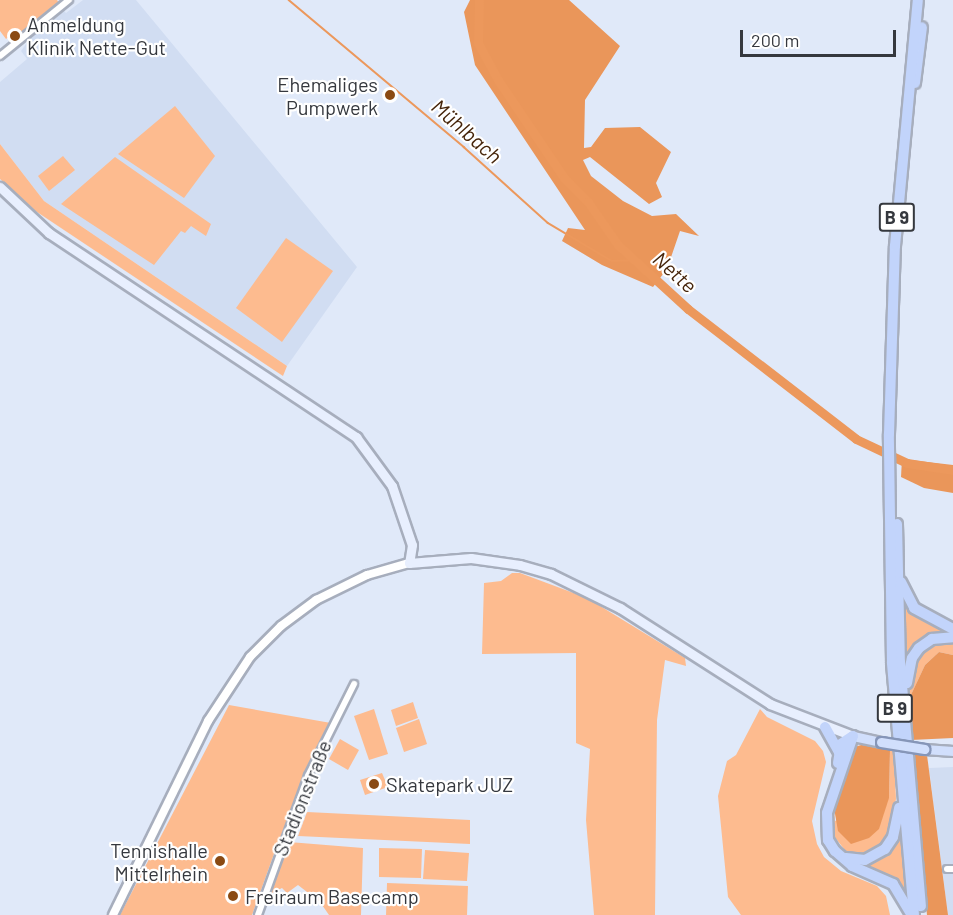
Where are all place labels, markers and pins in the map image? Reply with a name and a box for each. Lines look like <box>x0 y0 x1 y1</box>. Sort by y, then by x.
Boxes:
place label: Anmeldung Klinik Nette-Gut <box>27 13 166 60</box>
marker: Anmeldung Klinik Nette-Gut <box>8 29 22 43</box>
place label: Ehemaliges Pumpwerk <box>277 72 378 119</box>
marker: Ehemaliges Pumpwerk <box>383 88 397 102</box>
place label: Skatepark JUZ <box>386 772 513 796</box>
marker: Skatepark JUZ <box>367 777 381 791</box>
place label: Tennishalle Mittelrhein <box>110 838 208 885</box>
marker: Tennishalle Mittelrhein <box>213 854 227 868</box>
place label: Freiraum Basecamp <box>245 884 419 908</box>
marker: Freiraum Basecamp <box>226 889 240 903</box>

